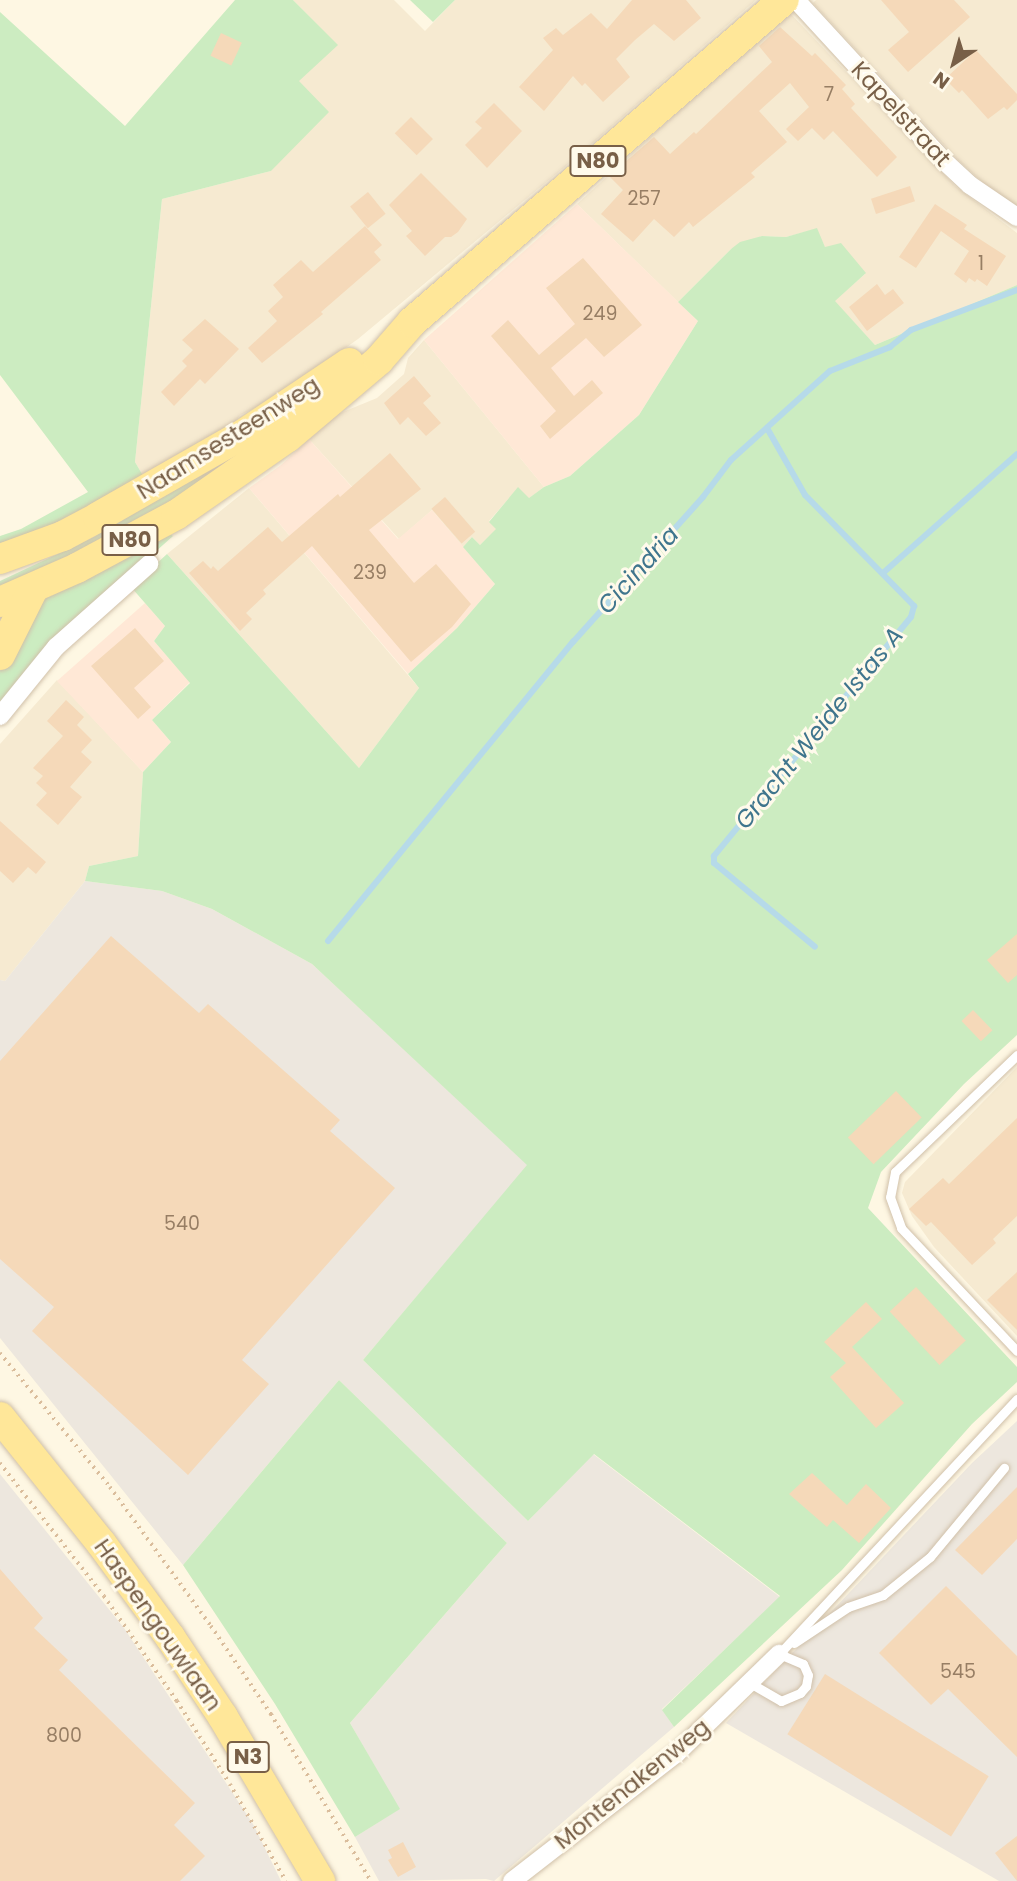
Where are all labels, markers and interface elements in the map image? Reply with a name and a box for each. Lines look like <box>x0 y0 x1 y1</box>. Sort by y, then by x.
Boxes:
north arrow <box>919 28 989 98</box>
street label: Kapelstraat <box>845 56 957 172</box>
text: N <box>928 65 955 96</box>
house number: 7 <box>824 84 834 106</box>
road number: N80 <box>568 144 628 178</box>
house number: 257 <box>627 188 661 210</box>
house number: 1 <box>978 253 984 275</box>
house number: 249 <box>583 303 617 325</box>
street label: Naamsesteenweg <box>132 371 324 505</box>
water label: Cicindria <box>591 520 685 620</box>
road number: N80 <box>100 522 160 558</box>
house number: 239 <box>353 562 387 584</box>
water label: Gracht Weide Istas A <box>729 621 909 835</box>
house number: 540 <box>164 1213 200 1235</box>
street label: Haspengouwlaan <box>88 1534 228 1716</box>
house number: 545 <box>940 1661 976 1683</box>
street label: Montenakenweg <box>549 1713 715 1855</box>
house number: 800 <box>46 1725 82 1747</box>
road number: N3 <box>225 1740 271 1774</box>

